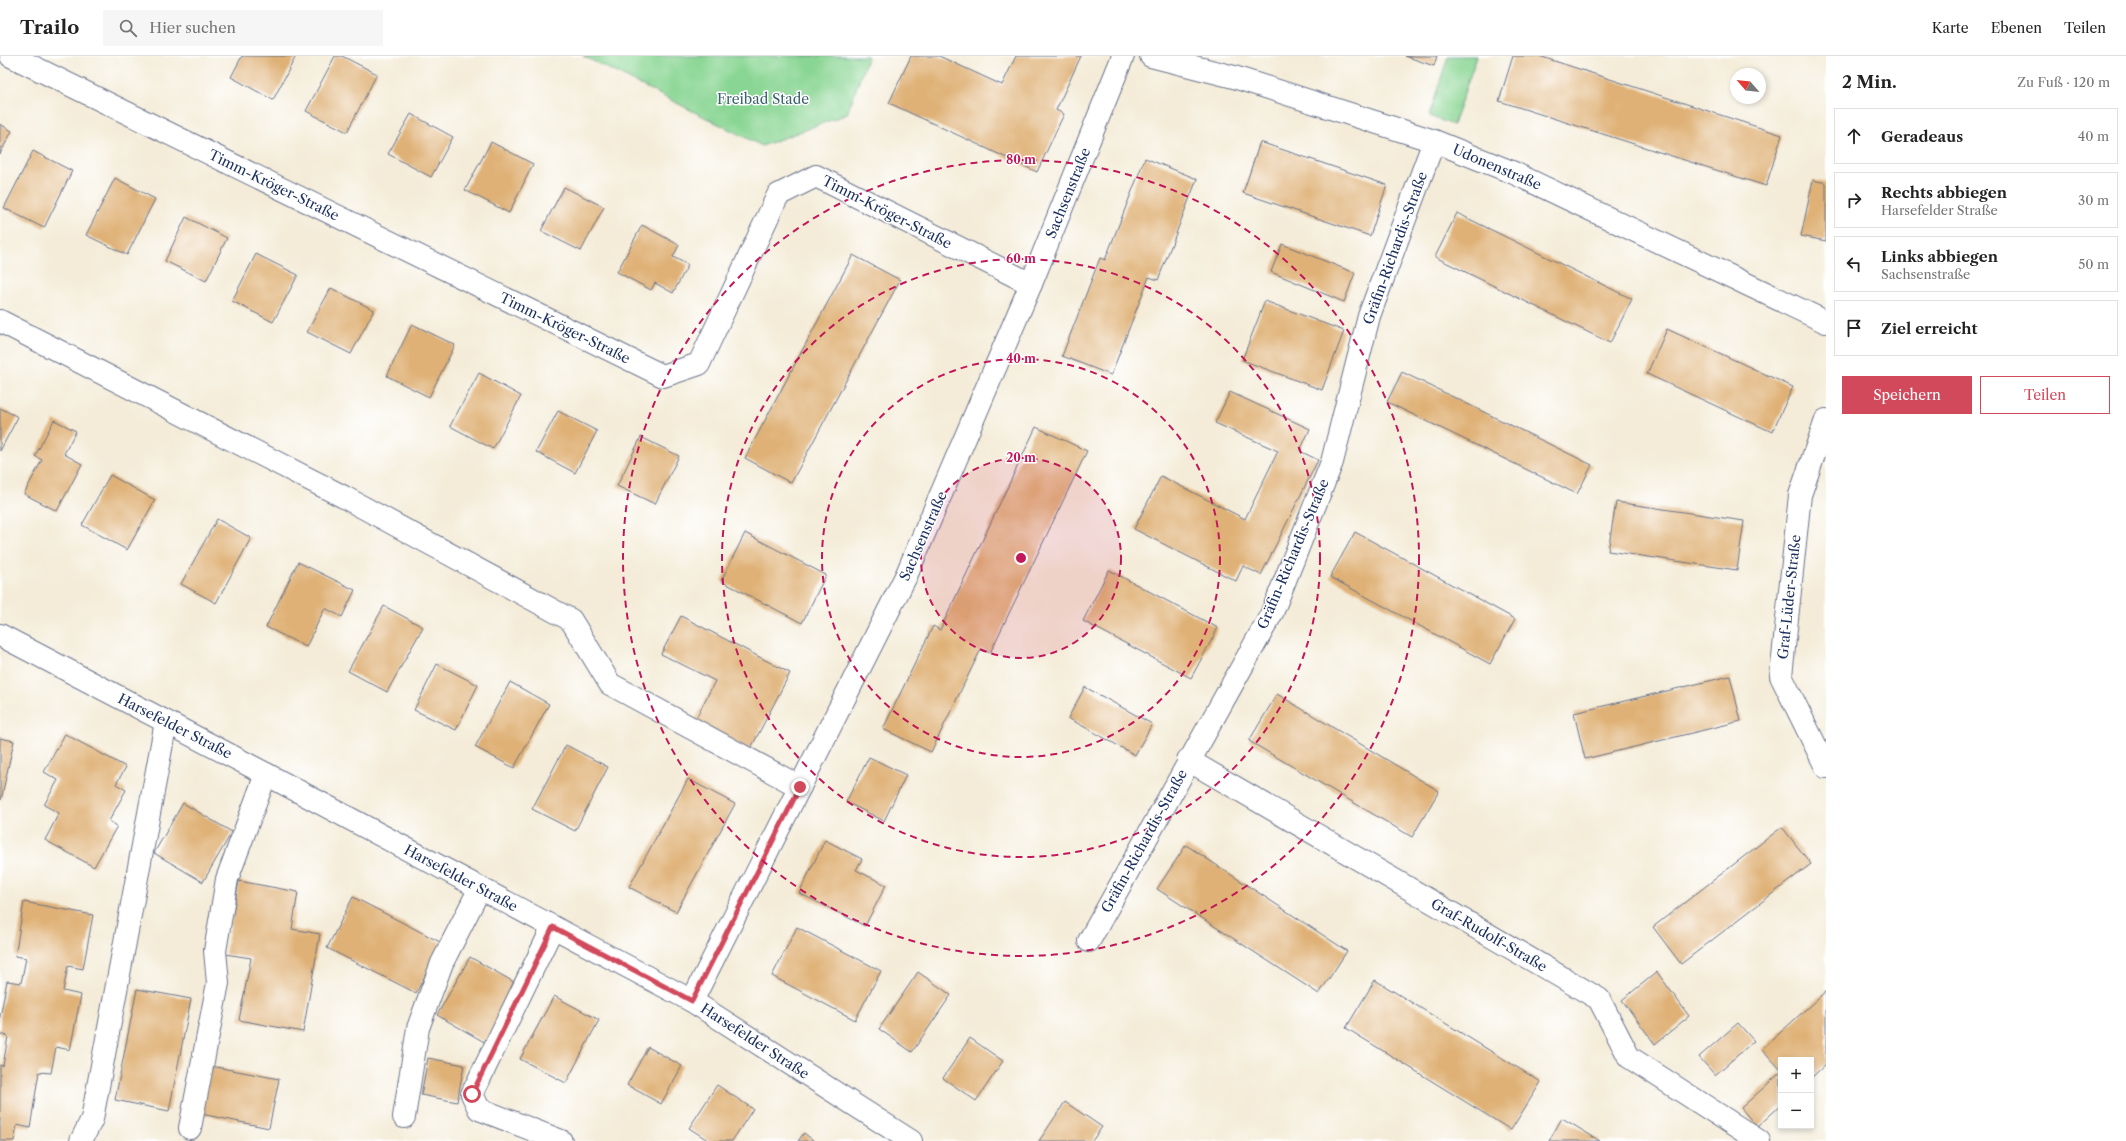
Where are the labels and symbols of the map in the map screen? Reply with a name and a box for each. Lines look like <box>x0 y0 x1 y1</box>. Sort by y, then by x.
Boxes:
north arrow <box>1730 68 1766 104</box>
park label: Freibad Stade <box>717 90 809 108</box>
street label: Udonenstraße <box>1450 140 1544 194</box>
street label: Sachsenstraße <box>1042 145 1094 241</box>
street label: Timm-Kröger-Straße <box>206 146 342 225</box>
text: 80 m <box>1006 152 1036 167</box>
street label: Gräfin-Richardis-Straße <box>1359 169 1431 327</box>
street label: Timm-Kröger-Straße <box>819 171 955 253</box>
text: 60 m <box>1006 251 1036 266</box>
street label: Timm-Kröger-Straße <box>497 289 633 368</box>
text: 40 m <box>1006 351 1036 366</box>
text: 20 m <box>1006 450 1036 465</box>
street label: Gräfin-Richardis-Straße <box>1253 476 1333 632</box>
street label: Sachsenstraße <box>895 488 951 584</box>
street label: Graf-Lüder-Straße <box>1773 534 1805 660</box>
centre of rings <box>1014 551 1028 565</box>
street label: Harsefelder Straße <box>115 689 235 763</box>
street label: Gräfin-Richardis-Straße <box>1097 766 1191 916</box>
route end <box>791 778 809 796</box>
street label: Harsefelder Straße <box>401 841 521 916</box>
street label: Graf-Rudolf-Straße <box>1428 894 1550 976</box>
street label: Harsefelder Straße <box>697 999 813 1083</box>
route start <box>463 1085 481 1103</box>

